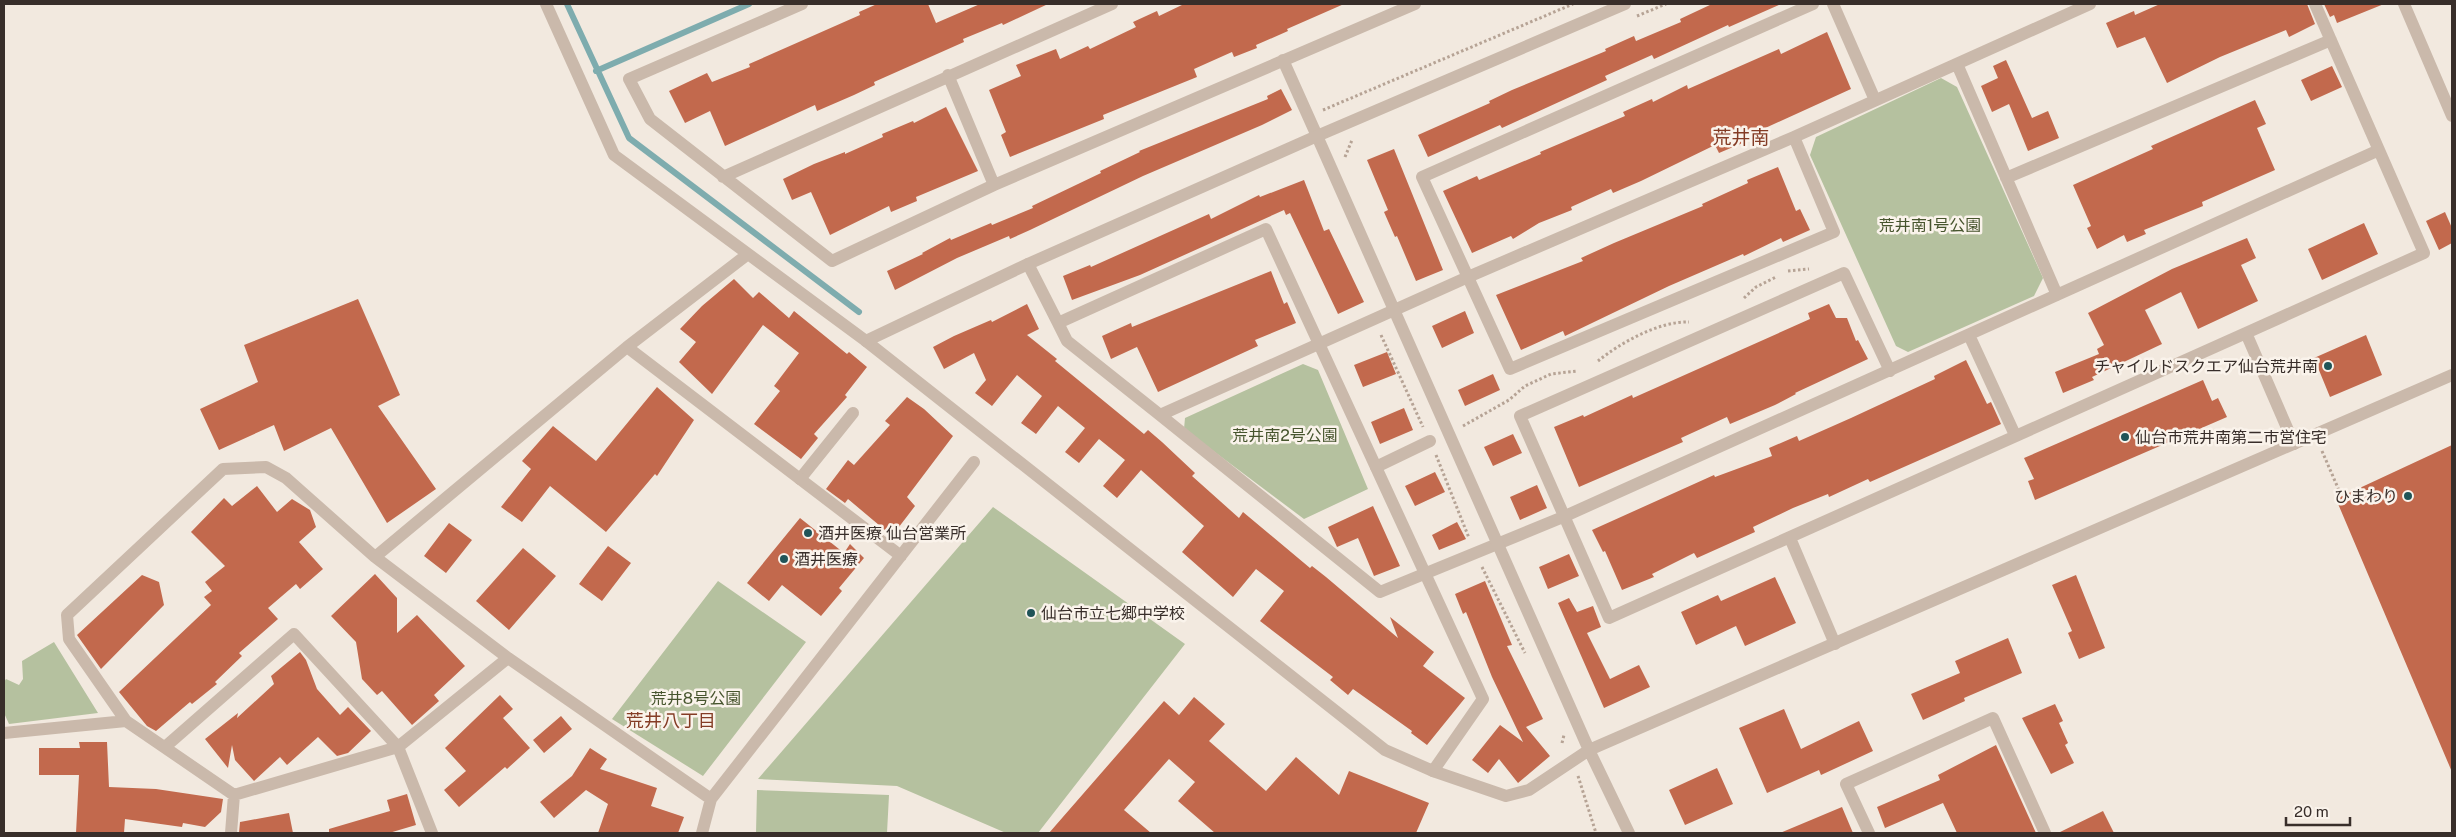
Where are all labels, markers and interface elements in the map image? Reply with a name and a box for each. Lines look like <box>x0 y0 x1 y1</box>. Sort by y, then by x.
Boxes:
district label: 荒井南 <box>1712 126 1770 148</box>
park label: 荒井南1号公園 <box>1879 216 1981 235</box>
place label: チャイルドスクエア仙台荒井南 <box>2094 357 2318 376</box>
marker: チャイルドスクエア仙台荒井南 <box>2322 360 2334 372</box>
park label: 荒井南2号公園 <box>1232 426 1338 445</box>
place label: 仙台市荒井南第二市営住宅 <box>2135 428 2327 447</box>
marker: 仙台市荒井南第二市営住宅 <box>2119 431 2131 443</box>
place label: ひまわり <box>2334 487 2398 506</box>
marker: ひまわり <box>2402 490 2414 502</box>
place label: 酒井医療 仙台営業所 <box>818 524 966 543</box>
marker: 酒井医療 仙台営業所 <box>802 527 814 539</box>
place label: 酒井医療 <box>794 550 858 569</box>
marker: 酒井医療 <box>778 553 790 565</box>
place label: 仙台市立七郷中学校 <box>1041 604 1185 623</box>
marker: 仙台市立七郷中学校 <box>1025 607 1037 619</box>
park label: 荒井8号公園 <box>651 689 741 708</box>
district label: 荒井八丁目 <box>626 710 716 731</box>
scale bar <box>2286 794 2350 826</box>
text: 20 m <box>2294 803 2329 820</box>

